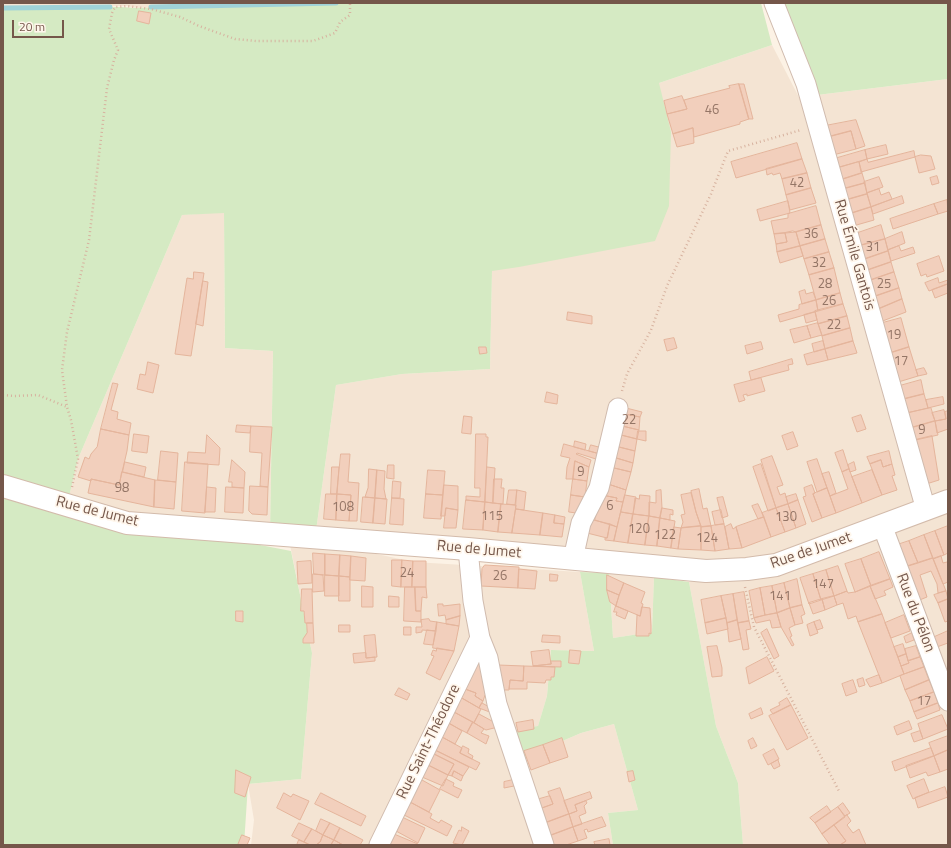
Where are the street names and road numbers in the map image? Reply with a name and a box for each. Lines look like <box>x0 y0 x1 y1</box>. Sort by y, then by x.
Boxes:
street label: Rue Émile Gantois <box>830 197 878 313</box>
street label: Rue de Jumet <box>54 493 140 531</box>
street label: Rue de Jumet <box>768 529 854 573</box>
street label: Rue de Jumet <box>436 537 522 563</box>
street label: Rue du Pélon <box>892 571 938 655</box>
street label: Rue Saint-Théodore <box>393 682 465 802</box>

